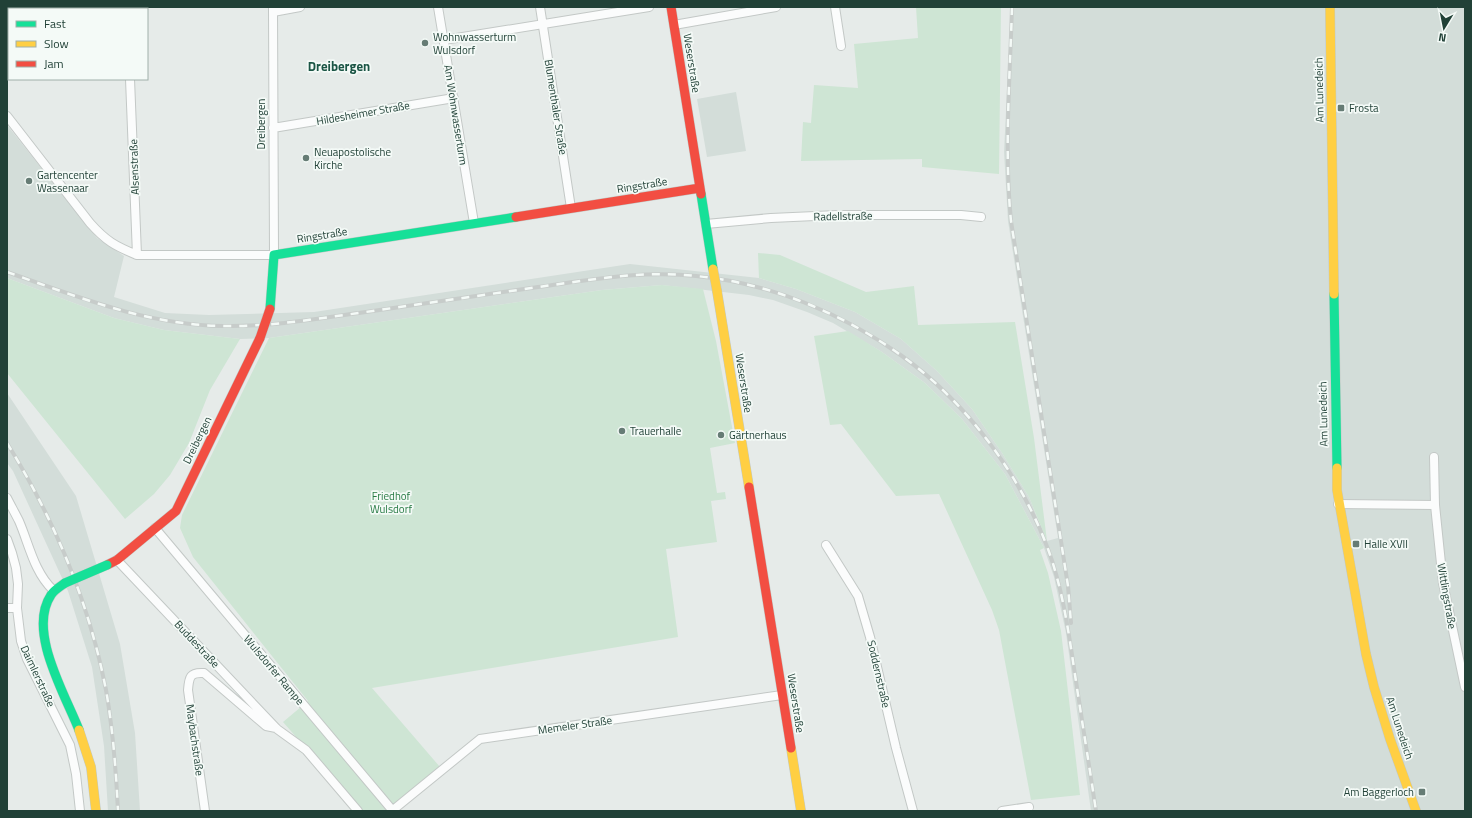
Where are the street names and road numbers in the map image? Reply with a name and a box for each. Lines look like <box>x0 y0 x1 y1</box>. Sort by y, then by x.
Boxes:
street label: Weserstraße <box>679 32 705 94</box>
street label: Am Lunedeich <box>1310 57 1328 123</box>
street label: Blumenthaler Straße <box>541 58 572 156</box>
street label: Am Wohnwasserturm <box>440 64 472 166</box>
street label: Hildesheimer Straße <box>315 97 411 129</box>
street label: Dreibergen <box>253 98 269 149</box>
street label: Alsenstraße <box>125 138 143 195</box>
street label: Ringstraße <box>616 173 669 197</box>
street label: Radellstraße <box>813 207 873 225</box>
street label: Ringstraße <box>296 223 349 247</box>
street label: Weserstraße <box>731 352 757 414</box>
street label: Am Lunedeich <box>1314 381 1332 447</box>
street label: Dreibergen <box>179 414 215 466</box>
street label: Wittlingstraße <box>1433 562 1461 631</box>
street label: Buddestraße <box>171 617 224 672</box>
street label: Wulsdorfer Rampe <box>240 632 308 709</box>
street label: Soddernstraße <box>863 639 895 710</box>
street label: Daimlerstraße <box>17 643 59 710</box>
street label: Weserstraße <box>783 672 809 734</box>
street label: Am Lunedeich <box>1382 695 1418 762</box>
street label: Maybachstraße <box>182 703 208 777</box>
street label: Memeler Straße <box>537 712 614 738</box>

